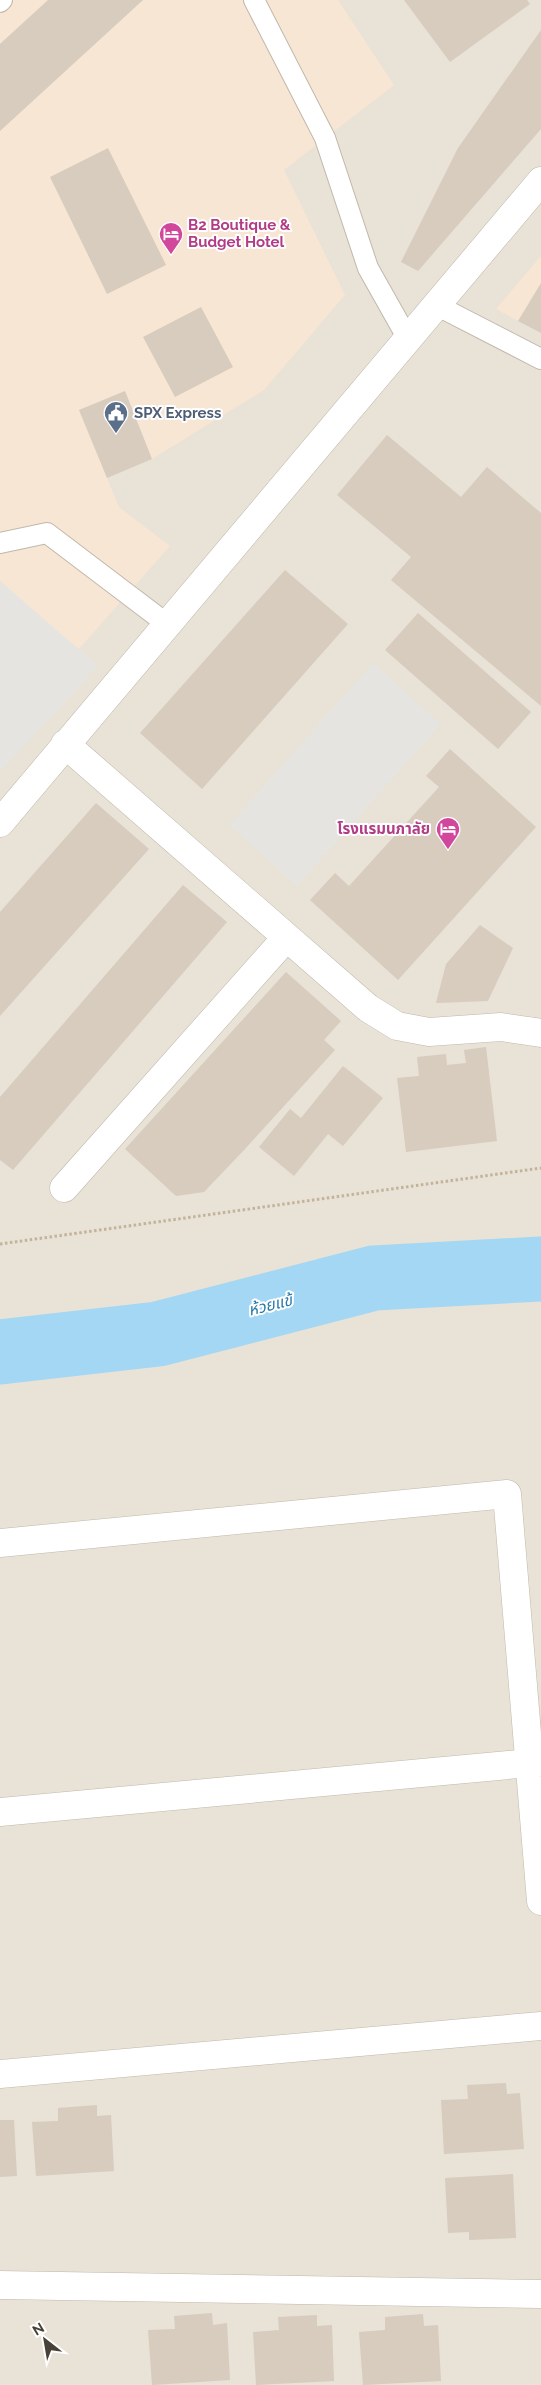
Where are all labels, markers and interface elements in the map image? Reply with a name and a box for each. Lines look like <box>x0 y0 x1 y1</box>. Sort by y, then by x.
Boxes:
place label: B2 Boutique & Budget Hotel <box>188 216 291 251</box>
hotel icon: B2 Boutique & Budget Hotel <box>158 221 184 255</box>
public building icon: SPX Express <box>103 400 129 434</box>
place label: SPX Express <box>134 404 221 422</box>
hotel icon: โรงแรมนภาลัย <box>435 816 461 850</box>
place label: โรงแรมนภาลัย <box>337 820 430 838</box>
water label: ห้วยแข้ <box>246 1290 296 1320</box>
north arrow <box>20 2315 70 2365</box>
text: N <box>30 2319 47 2338</box>

